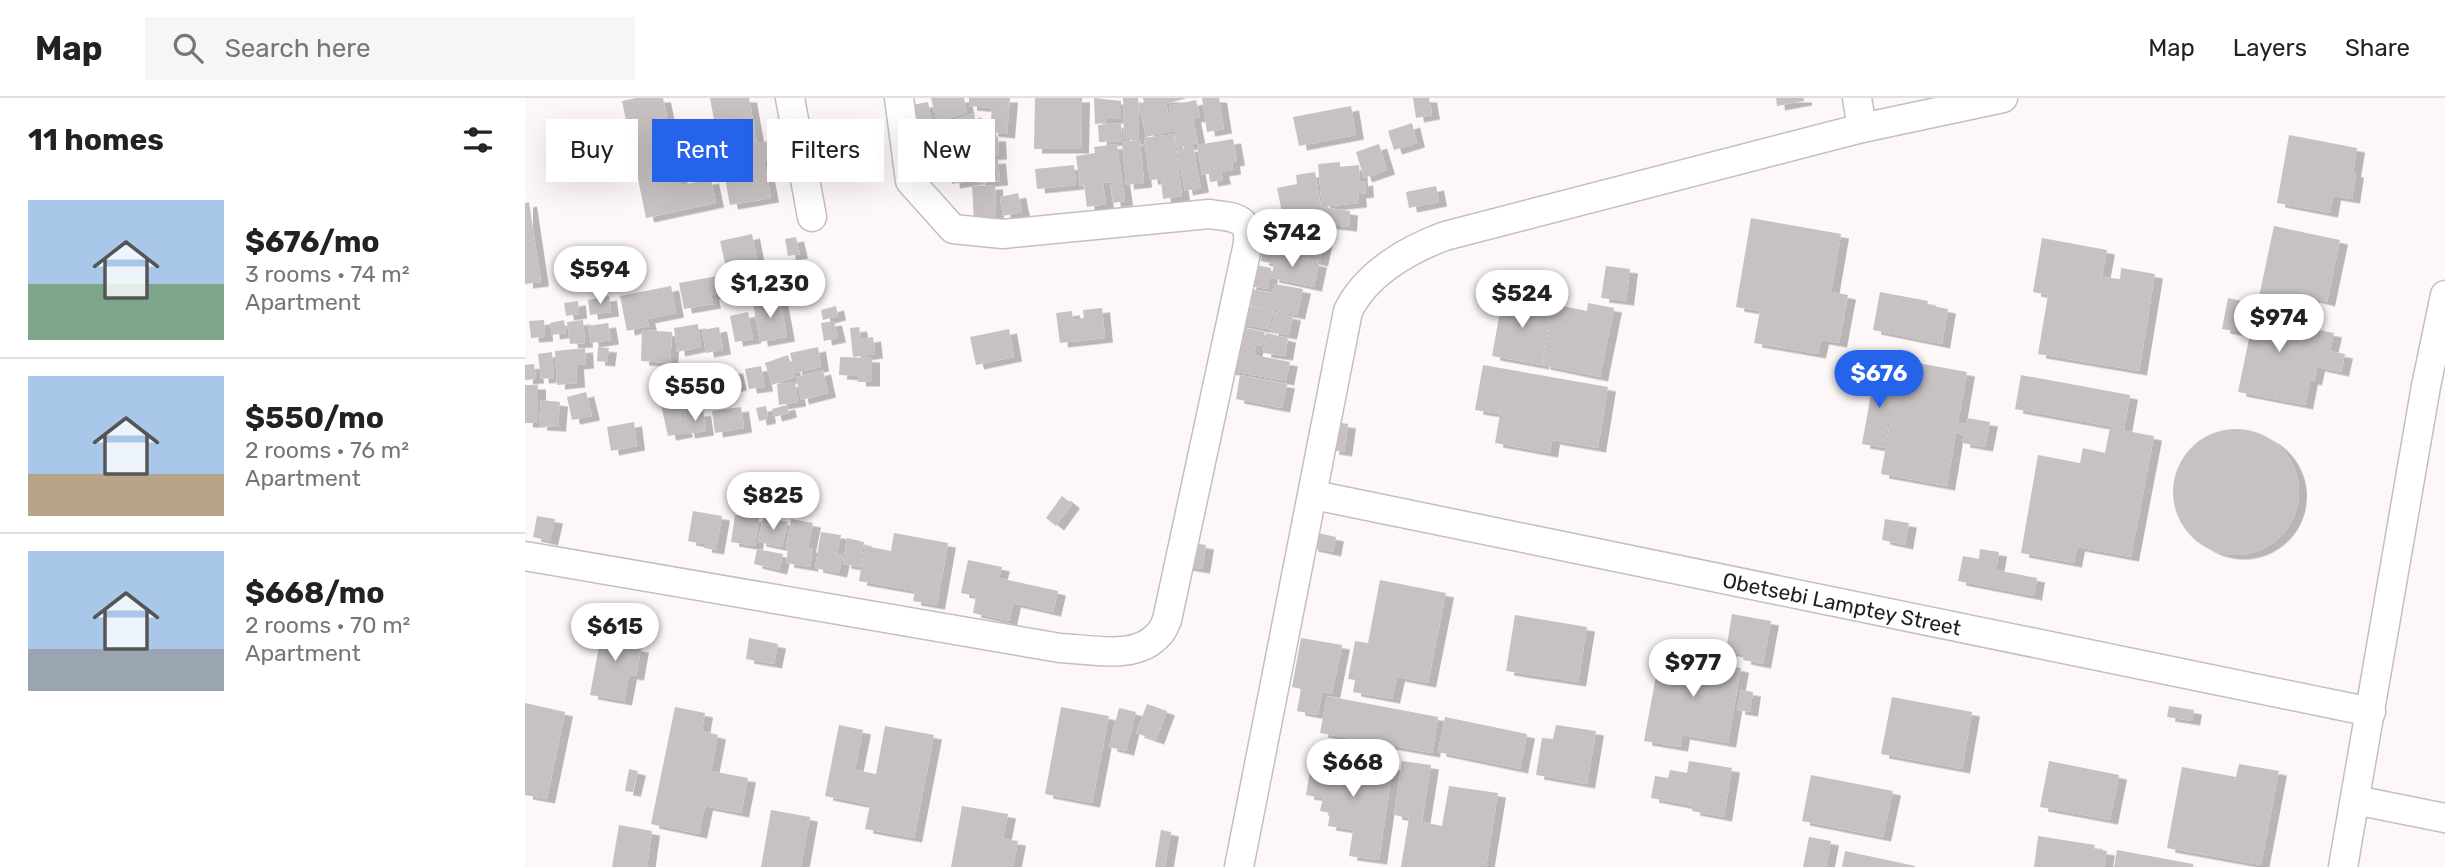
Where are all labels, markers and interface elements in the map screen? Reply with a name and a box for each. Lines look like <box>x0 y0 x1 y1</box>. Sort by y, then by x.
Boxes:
search box <box>145 17 635 80</box>
text: Map <box>35 29 103 68</box>
icon: search <box>169 29 207 67</box>
text: Search here <box>225 33 370 64</box>
text: Map <box>2148 34 2195 62</box>
text: Layers <box>2233 34 2307 62</box>
text: Share <box>2345 34 2410 62</box>
chip: Buy <box>546 119 638 182</box>
chip: Rent <box>652 119 753 182</box>
chip: Filters <box>767 119 884 182</box>
chip: New <box>898 119 995 182</box>
icon: filters <box>459 121 497 159</box>
text: 11 homes <box>28 122 164 158</box>
pin: $742 <box>1251 209 1333 269</box>
text: $742 <box>1263 218 1321 246</box>
text: $676/mo <box>245 224 380 260</box>
icon: home <box>84 228 168 312</box>
pin: $594 <box>559 246 641 306</box>
text: $594 <box>570 255 630 283</box>
text: 3 rooms · 74 m² <box>245 260 410 288</box>
pin: $1,230 <box>713 260 827 320</box>
text: $1,230 <box>731 269 809 297</box>
pin: $524 <box>1481 271 1563 330</box>
text: $524 <box>1492 279 1552 307</box>
text: Apartment <box>245 288 361 316</box>
pin: $974 <box>2238 294 2320 354</box>
text: $974 <box>2250 303 2308 331</box>
pin: $676 <box>1838 350 1920 410</box>
text: $676 <box>1850 359 1908 387</box>
pin: $550 <box>654 364 736 423</box>
text: $550 <box>665 372 725 400</box>
text: $550/mo <box>245 400 384 436</box>
icon: home <box>84 404 168 488</box>
text: 2 rooms · 76 m² <box>245 436 409 464</box>
text: Apartment <box>245 464 361 492</box>
pin: $825 <box>732 472 814 532</box>
text: $825 <box>743 481 803 509</box>
street label: Obetsebi Lamptey Street <box>1721 567 1963 640</box>
text: $668/mo <box>245 575 385 611</box>
icon: home <box>84 579 168 663</box>
pin: $615 <box>574 603 656 663</box>
text: 2 rooms · 70 m² <box>245 611 410 639</box>
text: $615 <box>587 612 643 640</box>
text: Apartment <box>245 639 361 667</box>
pin: $977 <box>1652 640 1734 699</box>
text: $977 <box>1665 648 1721 676</box>
pin: $668 <box>1312 740 1394 799</box>
text: $668 <box>1323 748 1383 776</box>

